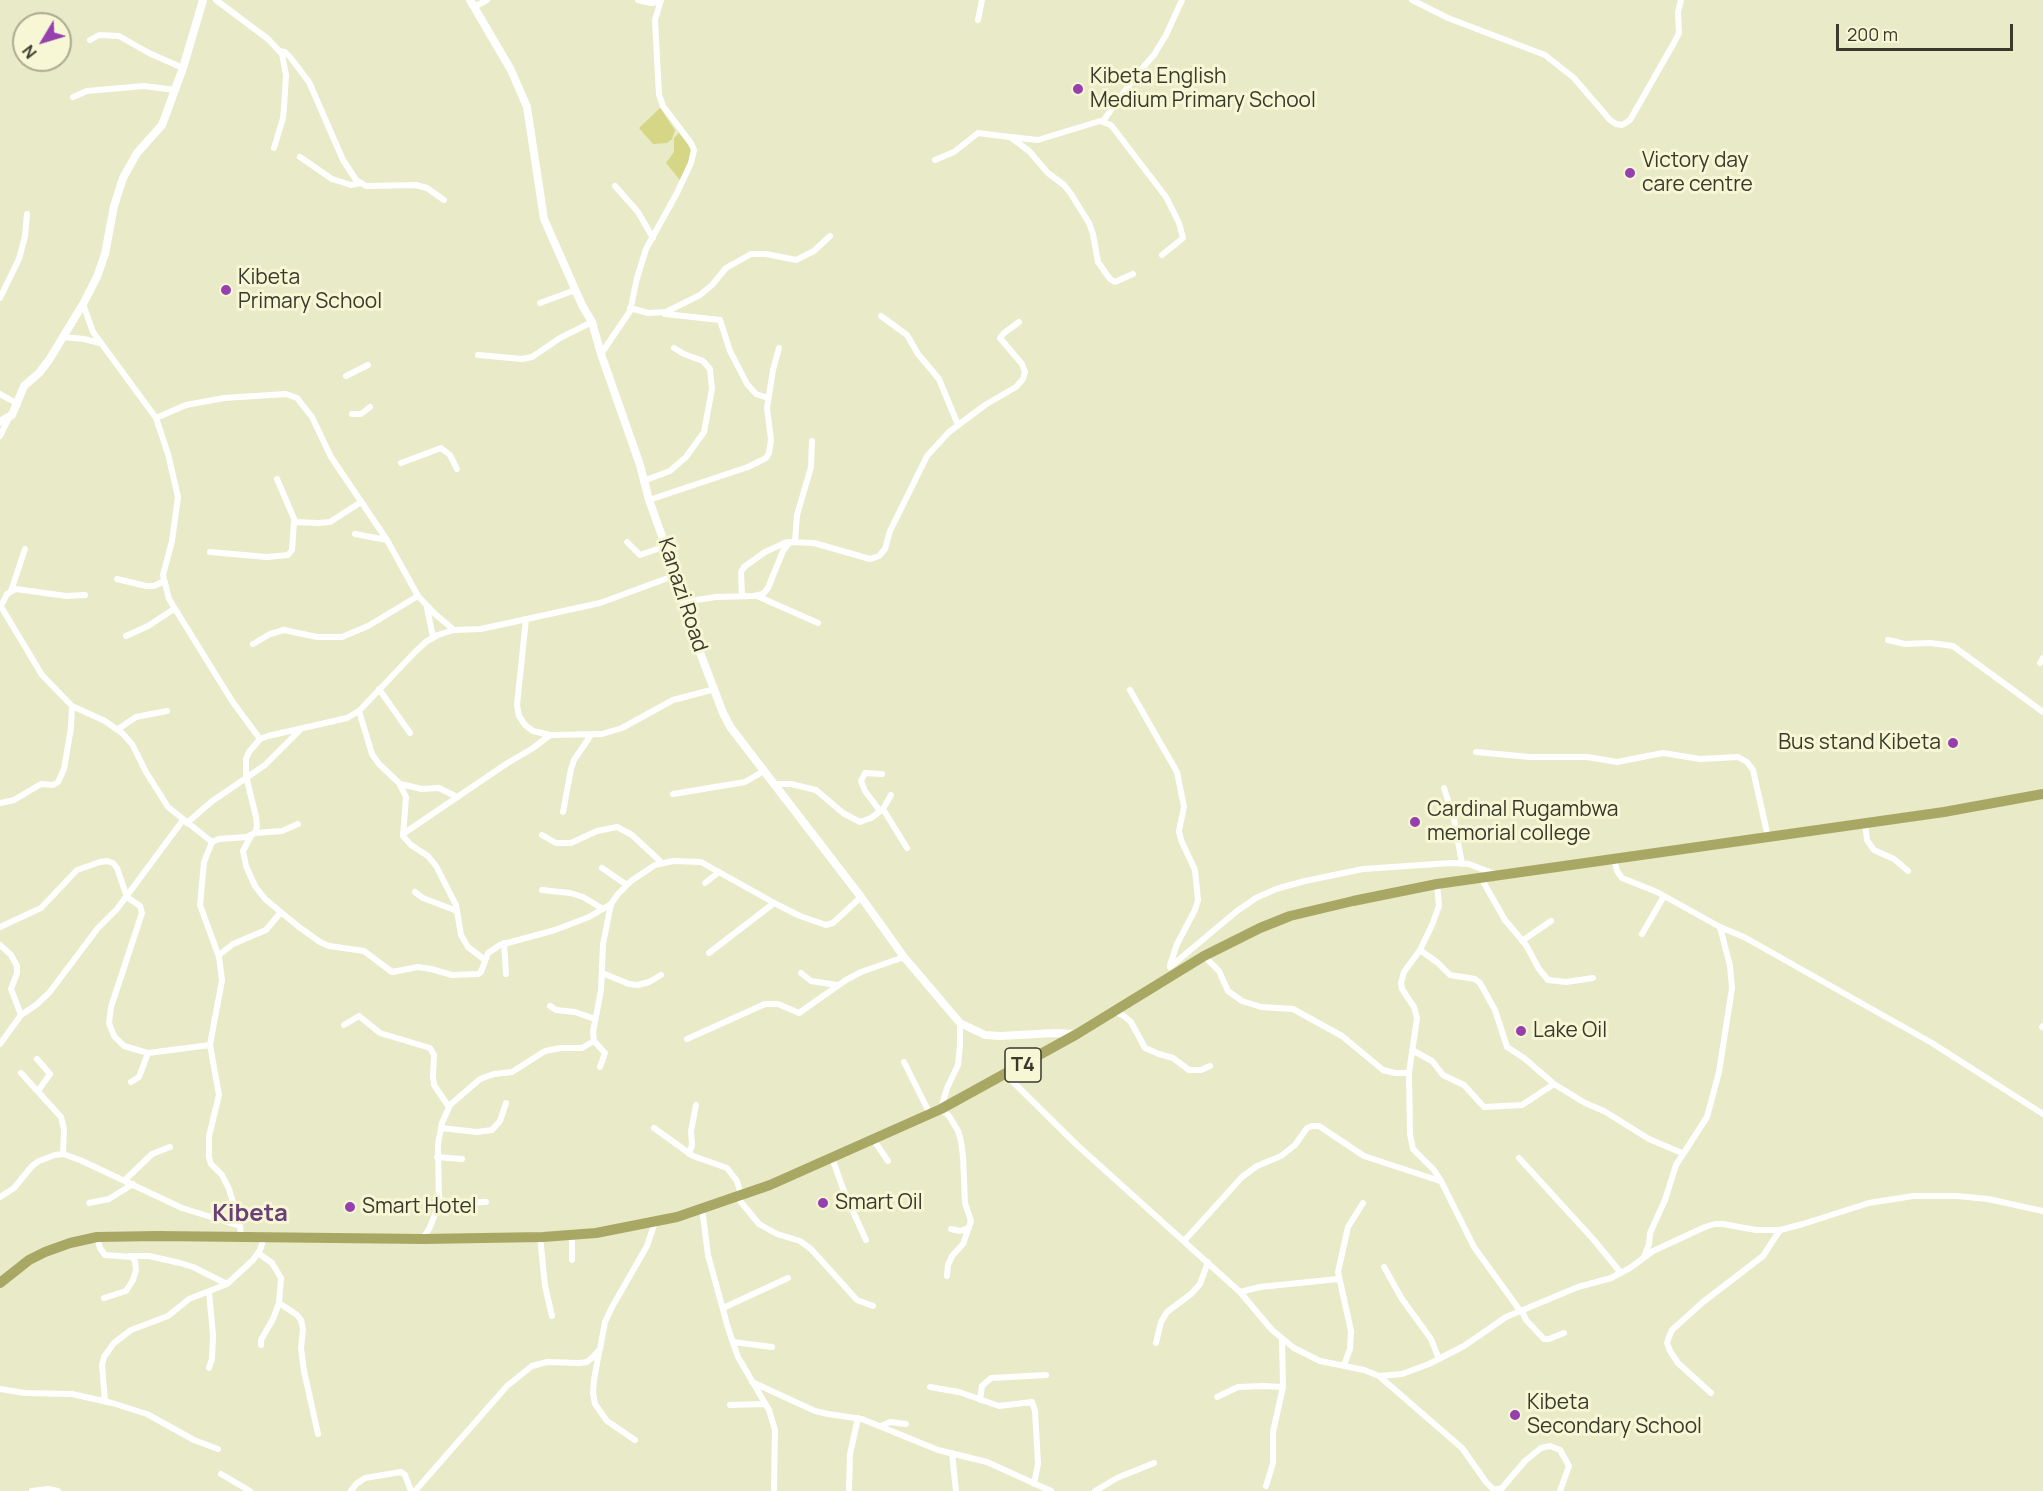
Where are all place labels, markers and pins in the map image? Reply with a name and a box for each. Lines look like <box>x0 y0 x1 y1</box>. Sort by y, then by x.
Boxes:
place label: Kibeta English Medium Primary School <box>1090 64 1316 114</box>
marker: Kibeta English Medium Primary School <box>1071 82 1085 96</box>
place label: Victory day care centre <box>1642 148 1753 198</box>
marker: Victory day care centre <box>1623 166 1637 180</box>
place label: Kibeta Primary School <box>238 265 382 315</box>
marker: Kibeta Primary School <box>219 283 233 297</box>
place label: Bus stand Kibeta <box>1778 730 1941 756</box>
marker: Bus stand Kibeta <box>1946 736 1960 750</box>
place label: Cardinal Rugambwa memorial college <box>1427 797 1618 847</box>
marker: Cardinal Rugambwa memorial college <box>1408 815 1422 829</box>
place label: Lake Oil <box>1533 1018 1607 1044</box>
marker: Lake Oil <box>1514 1024 1528 1038</box>
place label: Smart Oil <box>835 1190 923 1216</box>
place label: Smart Hotel <box>362 1194 477 1220</box>
marker: Smart Oil <box>816 1196 830 1210</box>
marker: Smart Hotel <box>343 1200 357 1214</box>
place label: Kibeta Secondary School <box>1527 1390 1702 1440</box>
marker: Kibeta Secondary School <box>1508 1408 1522 1422</box>

